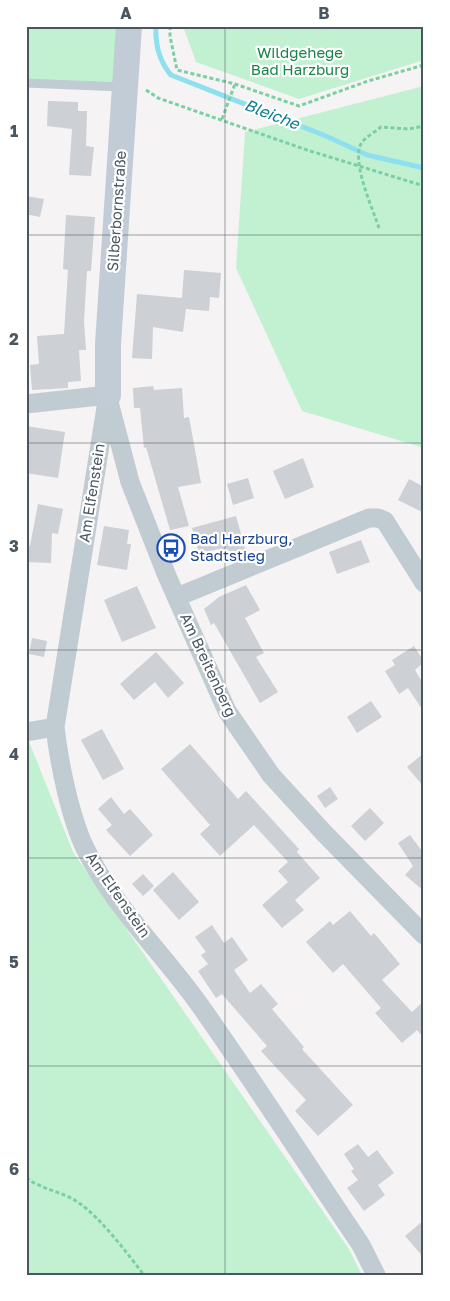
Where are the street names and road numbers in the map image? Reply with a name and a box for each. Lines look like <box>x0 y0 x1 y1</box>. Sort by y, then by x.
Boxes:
street label: Silberbornstraße <box>103 150 129 272</box>
street label: Am Elfenstein <box>74 442 108 544</box>
street label: Am Breitenberg <box>177 610 241 719</box>
street label: Am Elfenstein <box>83 848 155 940</box>

